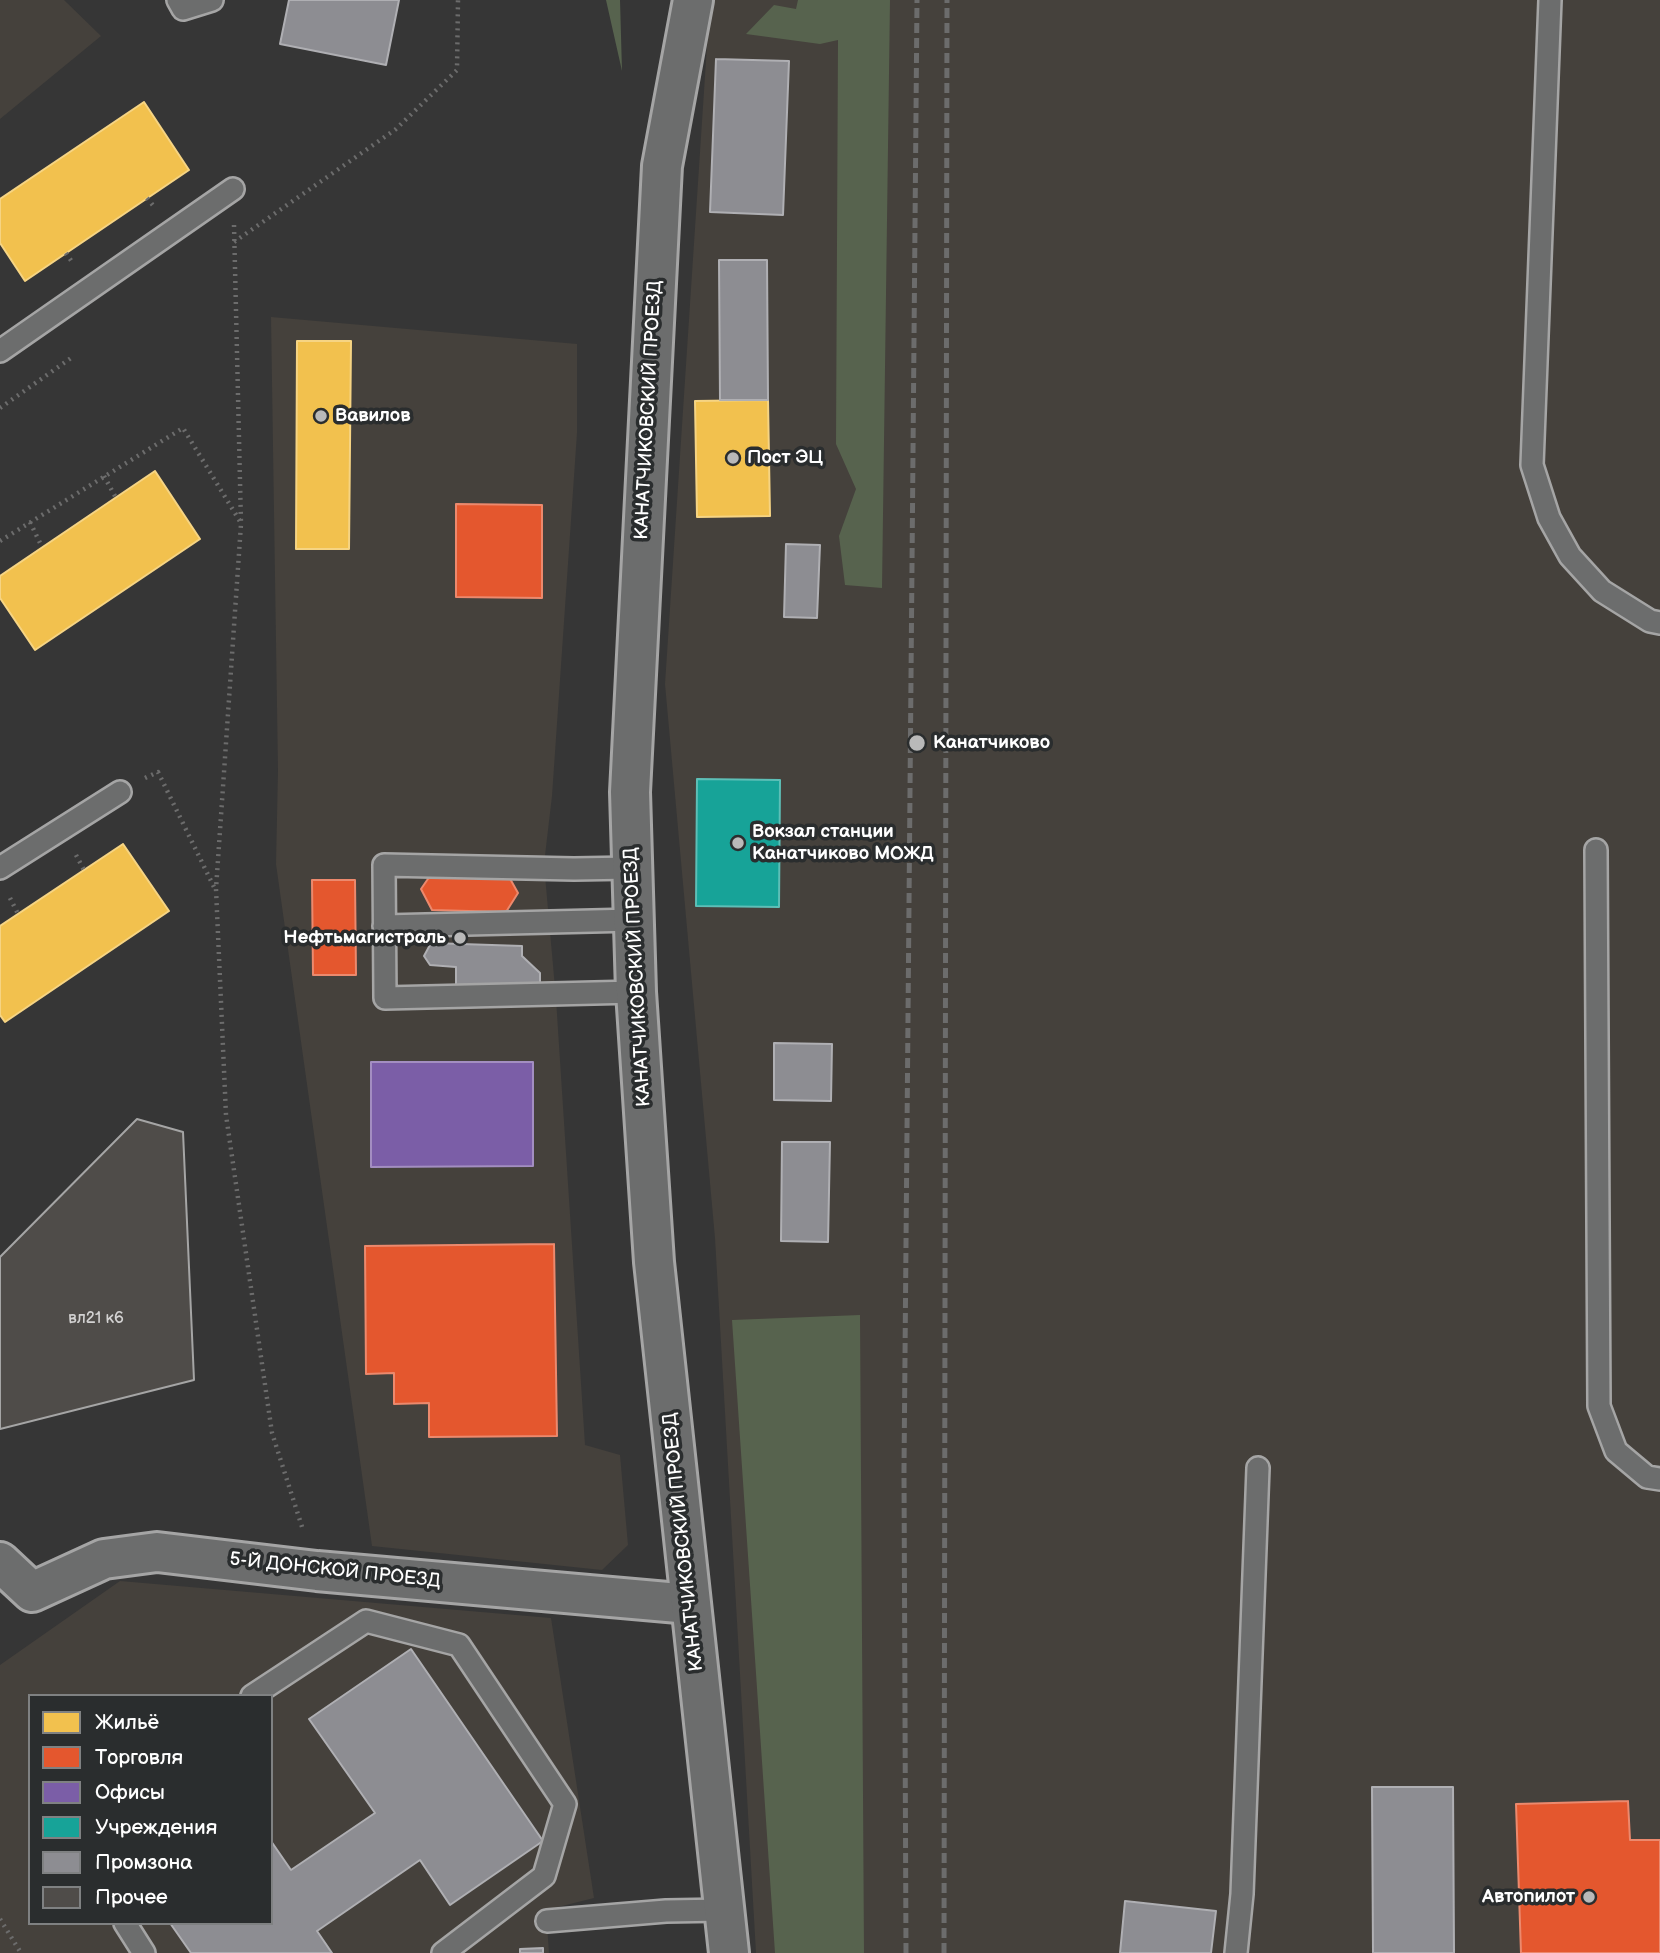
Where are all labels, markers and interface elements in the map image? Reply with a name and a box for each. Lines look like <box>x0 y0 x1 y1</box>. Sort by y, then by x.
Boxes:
street label: КАНАТЧИКОВСКИЙ ПРОЕЗД <box>631 280 667 540</box>
place label: Вавилов <box>335 405 411 427</box>
marker: Вавилов <box>313 408 329 424</box>
place label: Пост ЭЦ <box>747 447 823 469</box>
marker: Пост ЭЦ <box>725 450 741 466</box>
place label: Канатчиково <box>933 732 1050 754</box>
marker: Канатчиково <box>907 733 927 753</box>
place label: Вокзал станции Канатчиково МОЖД <box>752 821 934 865</box>
marker: Вокзал станции Канатчиково МОЖД <box>730 835 746 851</box>
street label: КАНАТЧИКОВСКИЙ ПРОЕЗД <box>620 847 656 1107</box>
place label: Нефтьмагистраль <box>283 927 446 949</box>
marker: Нефтьмагистраль <box>452 930 468 946</box>
house number: вл21 к6 <box>68 1309 124 1329</box>
street label: КАНАТЧИКОВСКИЙ ПРОЕЗД <box>659 1412 709 1672</box>
street label: 5-Й ДОНСКОЙ ПРОЕЗД <box>228 1549 442 1593</box>
legend <box>28 1694 273 1925</box>
text: Жильё <box>95 1710 159 1735</box>
text: Торговля <box>95 1745 183 1770</box>
text: Офисы <box>95 1780 165 1805</box>
text: Учреждения <box>95 1815 217 1840</box>
text: Промзона <box>95 1850 193 1875</box>
text: Прочее <box>95 1885 168 1910</box>
place label: Автопилот <box>1482 1886 1575 1908</box>
marker: Автопилот <box>1581 1889 1597 1905</box>

